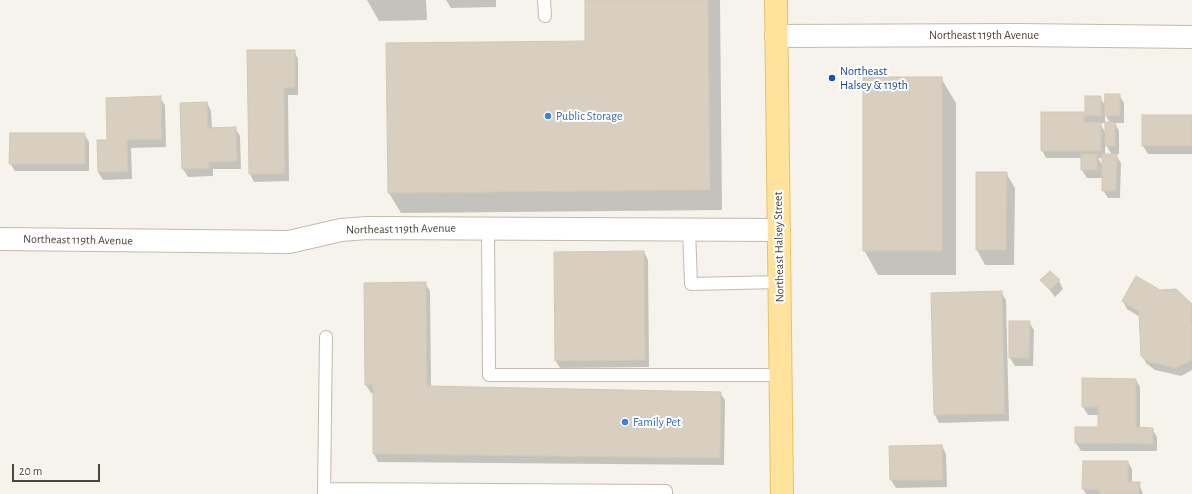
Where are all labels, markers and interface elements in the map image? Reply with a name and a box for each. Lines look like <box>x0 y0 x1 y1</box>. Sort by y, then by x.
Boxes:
street label: Northeast 119th Avenue <box>929 28 1039 42</box>
place label: Northeast Halsey & 119th <box>840 64 908 92</box>
marker: Northeast Halsey & 119th <box>827 73 837 83</box>
place label: Public Storage <box>556 109 623 123</box>
marker: Public Storage <box>543 111 553 121</box>
street label: Northeast Halsey Street <box>771 191 787 303</box>
street label: Northeast 119th Avenue <box>346 221 456 237</box>
street label: Northeast 119th Avenue <box>23 232 133 248</box>
place label: Family Pet <box>633 415 681 429</box>
marker: Family Pet <box>620 417 630 427</box>
scale bar <box>14 456 102 482</box>
text: 20 m <box>19 465 42 477</box>

